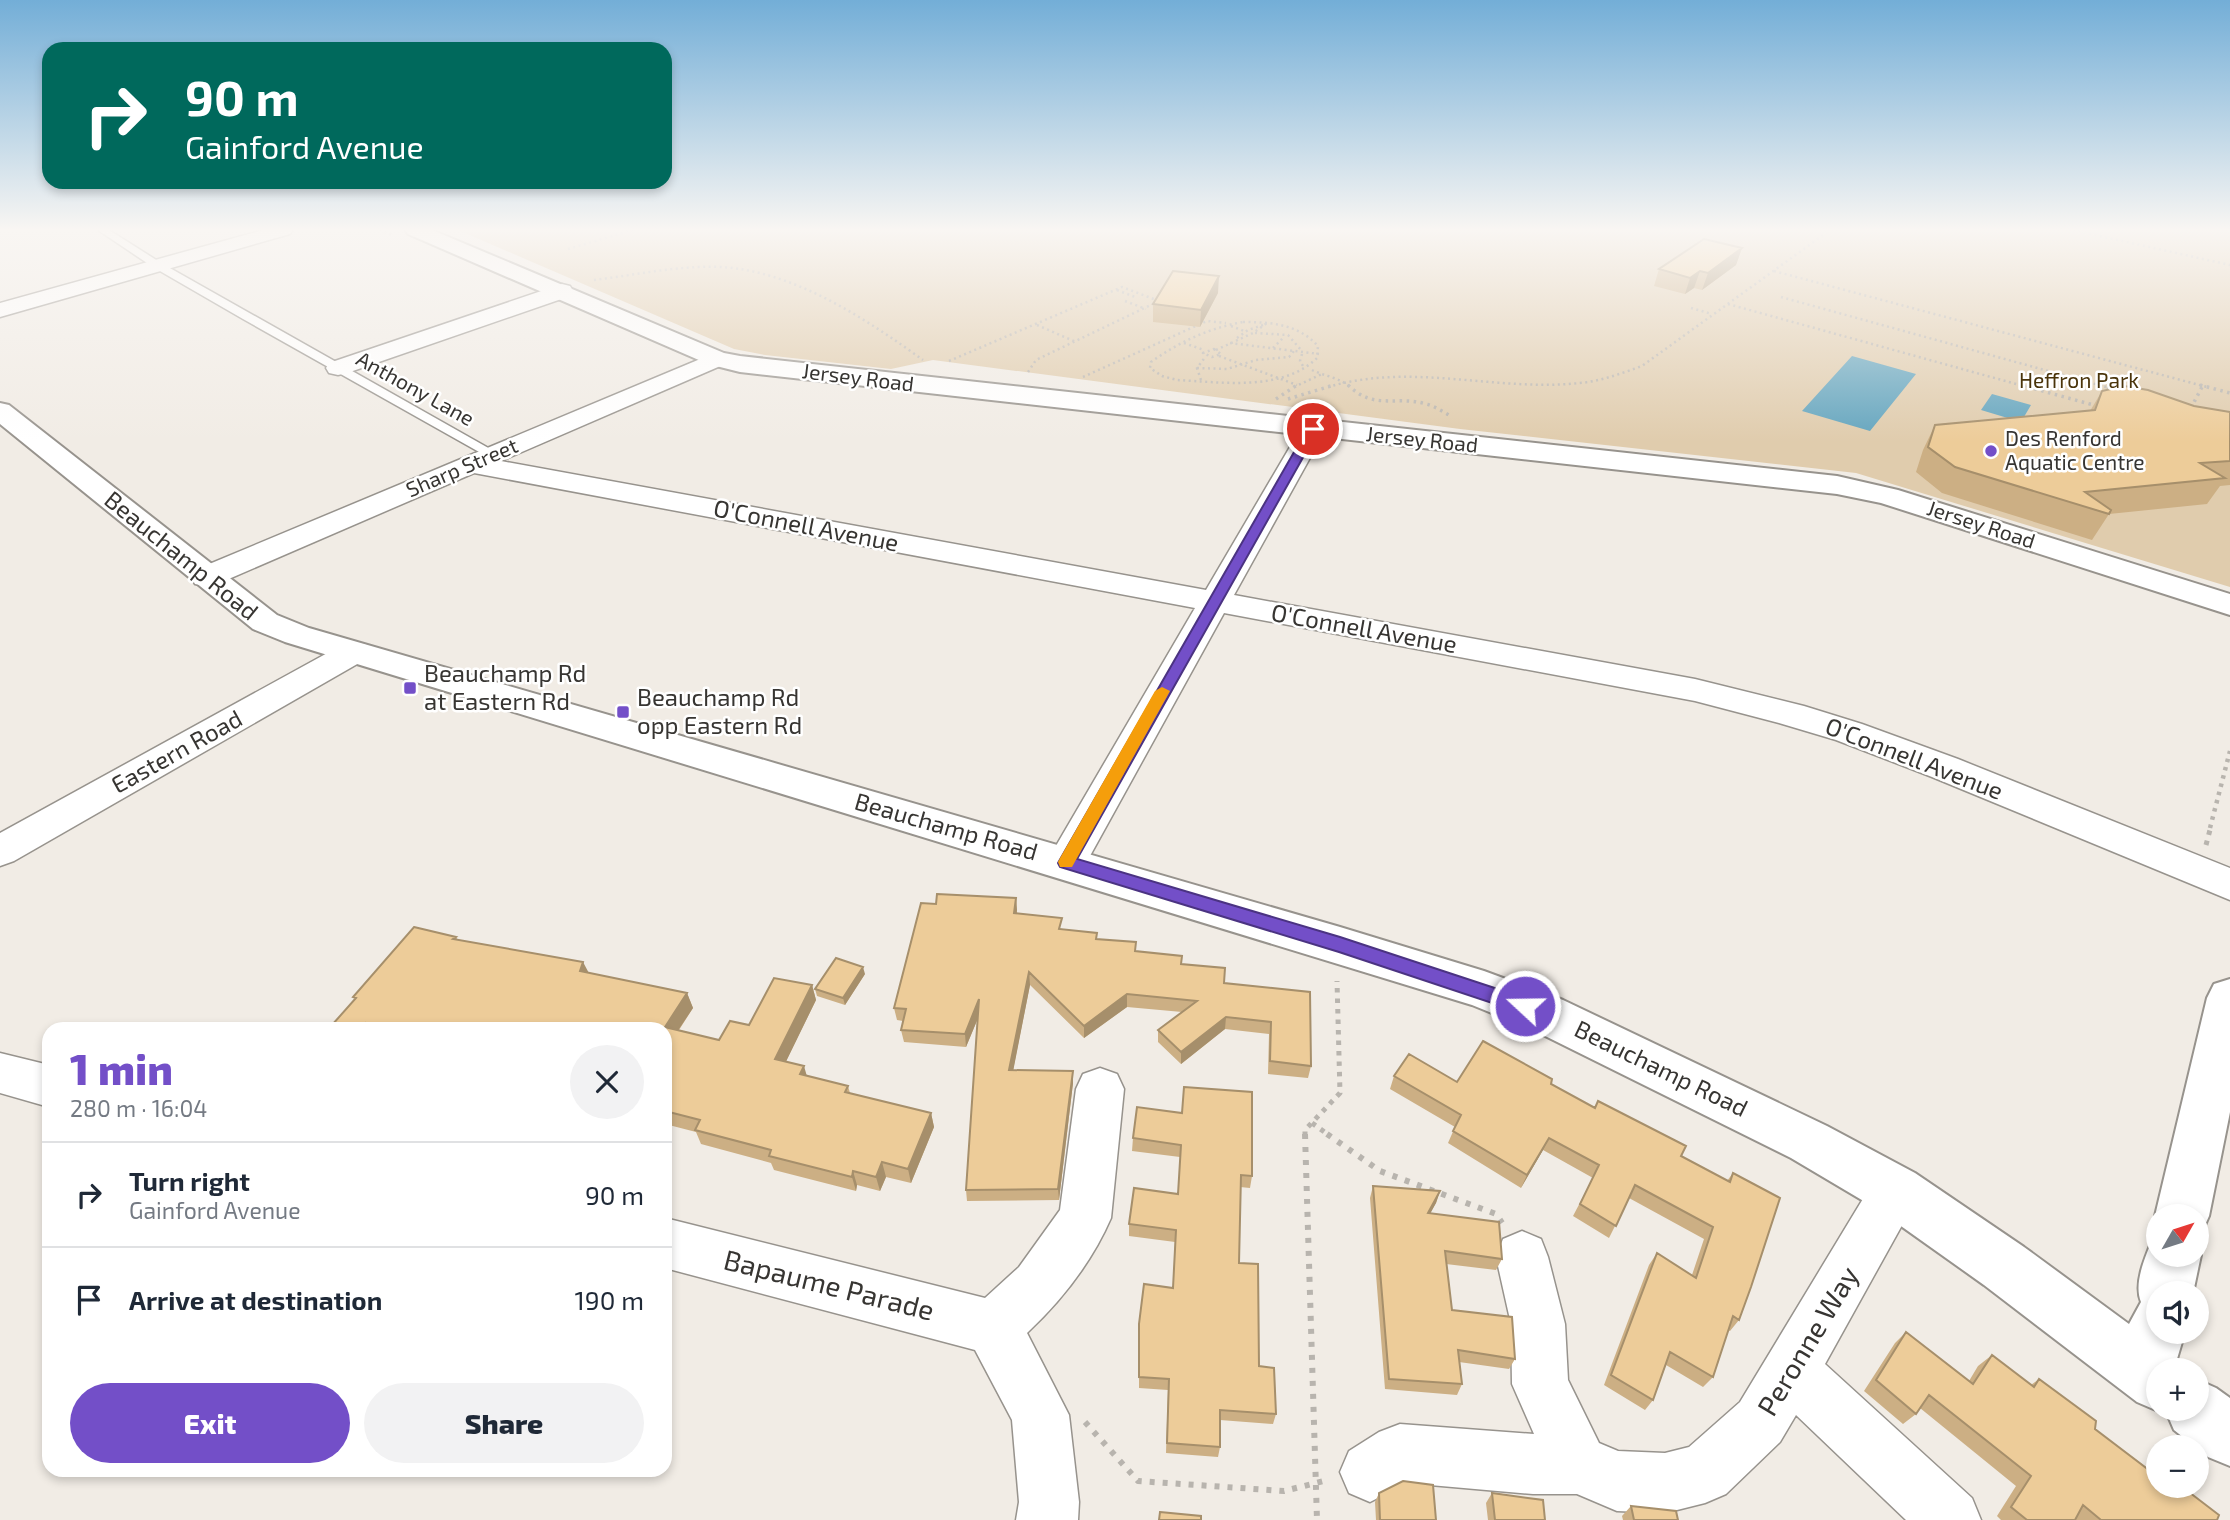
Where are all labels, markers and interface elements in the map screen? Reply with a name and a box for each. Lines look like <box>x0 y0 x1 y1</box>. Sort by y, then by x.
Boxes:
text: 90 m <box>185 67 299 126</box>
icon: right <box>70 70 161 161</box>
text: Gainford Avenue <box>185 127 424 165</box>
street label: Anthony Lane <box>352 345 479 430</box>
street label: Jersey Road <box>801 357 915 396</box>
park label: Heffron Park <box>2019 367 2139 392</box>
pin <box>1283 399 1343 459</box>
icon: arrive <box>1294 410 1332 448</box>
street label: Jersey Road <box>1365 420 1479 457</box>
place label: Des Renford Aquatic Centre <box>2005 425 2145 474</box>
street label: Sharp Street <box>402 432 521 501</box>
marker: Des Renford Aquatic Centre <box>1983 443 1999 459</box>
street label: Beauchamp Road <box>99 484 265 626</box>
street label: O'Connell Avenue <box>711 492 901 557</box>
street label: Jersey Road <box>1924 494 2039 553</box>
street label: O'Connell Avenue <box>1269 597 1459 658</box>
place label: Beauchamp Rd at Eastern Rd <box>424 658 586 715</box>
marker: Beauchamp Rd at Eastern Rd <box>402 680 418 696</box>
place label: Beauchamp Rd opp Eastern Rd <box>637 682 802 739</box>
street label: Eastern Road <box>106 703 247 799</box>
marker: Beauchamp Rd opp Eastern Rd <box>615 704 631 720</box>
street label: O'Connell Avenue <box>1822 710 2007 805</box>
street label: Beauchamp Road <box>852 786 1041 866</box>
position arrow <box>1488 969 1562 1043</box>
street label: Beauchamp Road <box>1570 1013 1753 1122</box>
text: 1 min <box>70 1043 173 1093</box>
button: close <box>570 1045 644 1119</box>
text: 280 m · 16:04 <box>70 1094 207 1122</box>
text: Turn right <box>129 1165 250 1196</box>
icon: right <box>70 1176 108 1214</box>
text: 90 m <box>585 1179 644 1210</box>
text: Gainford Avenue <box>129 1196 301 1224</box>
north arrow <box>2146 1204 2208 1267</box>
map controls <box>2146 1204 2209 1498</box>
street label: Bapaume Parade <box>721 1241 938 1327</box>
street label: Peronne Way <box>1749 1260 1865 1421</box>
icon: arrive <box>70 1281 108 1319</box>
button: sound <box>2146 1281 2209 1344</box>
text: Arrive at destination <box>129 1284 382 1315</box>
text: 190 m <box>575 1284 644 1315</box>
button: + <box>2146 1358 2209 1421</box>
button: Exit <box>70 1383 350 1463</box>
button: Share <box>364 1383 644 1463</box>
button: − <box>2146 1435 2209 1498</box>

